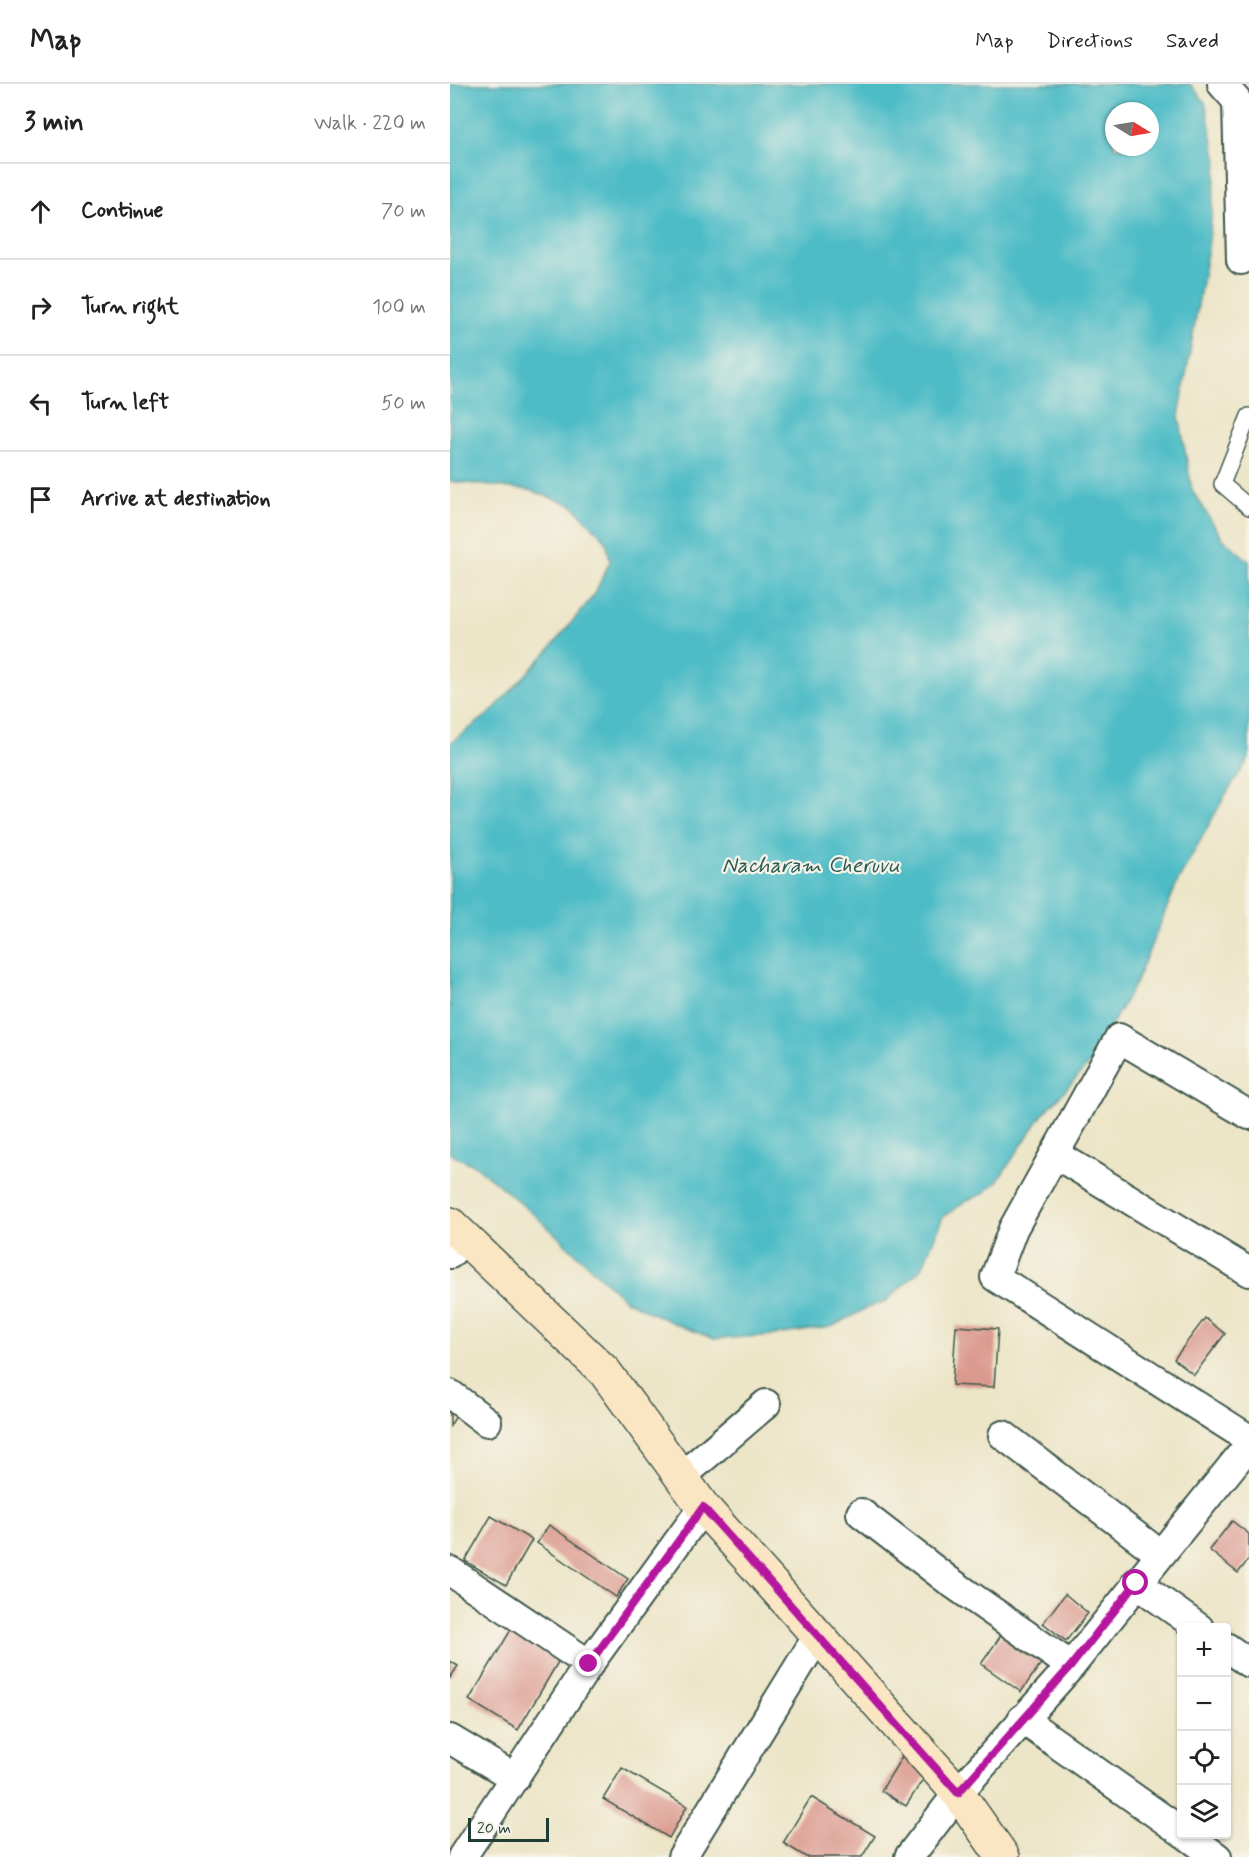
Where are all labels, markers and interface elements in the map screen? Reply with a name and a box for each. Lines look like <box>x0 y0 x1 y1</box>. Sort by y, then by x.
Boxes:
text: Map <box>30 23 81 60</box>
text: Map <box>975 27 1014 55</box>
text: Directions <box>1047 27 1133 55</box>
text: Saved <box>1166 27 1219 55</box>
north arrow <box>1105 102 1159 156</box>
text: 3 min <box>24 106 84 140</box>
text: Walk · 220 m <box>314 110 426 137</box>
icon: ahead <box>24 195 57 228</box>
text: Continue <box>81 197 163 225</box>
text: 70 m <box>381 198 426 225</box>
icon: right <box>24 291 57 324</box>
text: Turn right <box>81 293 179 321</box>
text: 100 m <box>372 294 426 321</box>
icon: left <box>24 387 57 420</box>
text: Turn left <box>81 389 169 417</box>
text: 50 m <box>381 390 426 417</box>
icon: arrive <box>24 483 57 516</box>
text: Arrive at destination <box>81 485 271 513</box>
water label: Nacharam Cheruvu <box>722 852 900 880</box>
route start <box>1122 1569 1148 1595</box>
map controls <box>1177 1623 1231 1839</box>
button: + <box>1177 1623 1231 1677</box>
route end <box>575 1650 601 1676</box>
button: − <box>1177 1677 1231 1731</box>
button: locate <box>1177 1731 1231 1785</box>
button: layers <box>1177 1785 1231 1839</box>
scale bar <box>468 1815 549 1842</box>
text: 20 m <box>477 1818 511 1839</box>

